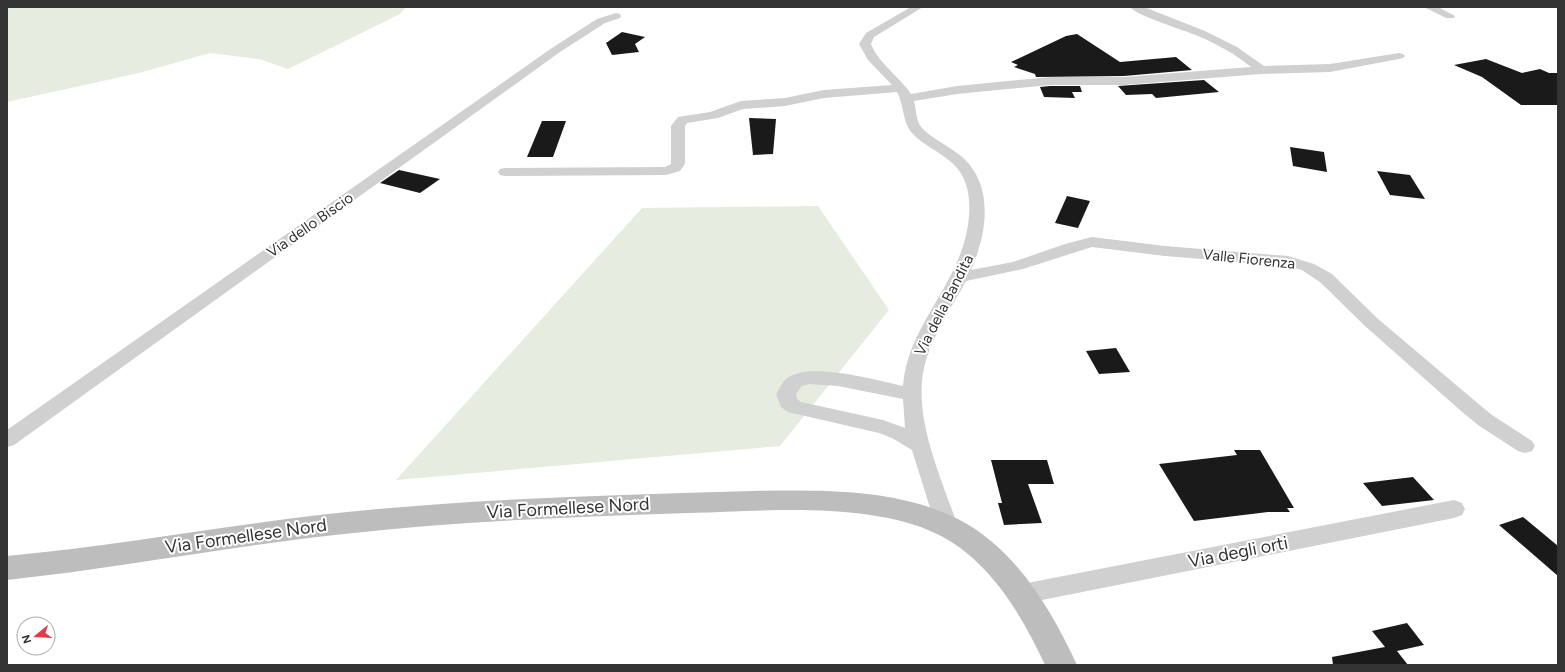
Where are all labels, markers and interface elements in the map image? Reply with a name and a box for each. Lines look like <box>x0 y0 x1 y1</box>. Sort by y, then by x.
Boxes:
street label: Via dello Biscio <box>263 188 357 261</box>
street label: Valle Fiorenza <box>1202 245 1296 273</box>
street label: Via della Bandita <box>911 252 977 358</box>
street label: Via Formellese Nord <box>486 493 650 523</box>
street label: Via Formellese Nord <box>164 514 328 558</box>
street label: Via degli orti <box>1186 532 1290 572</box>
north arrow <box>16 616 56 656</box>
text: N <box>19 633 34 645</box>

